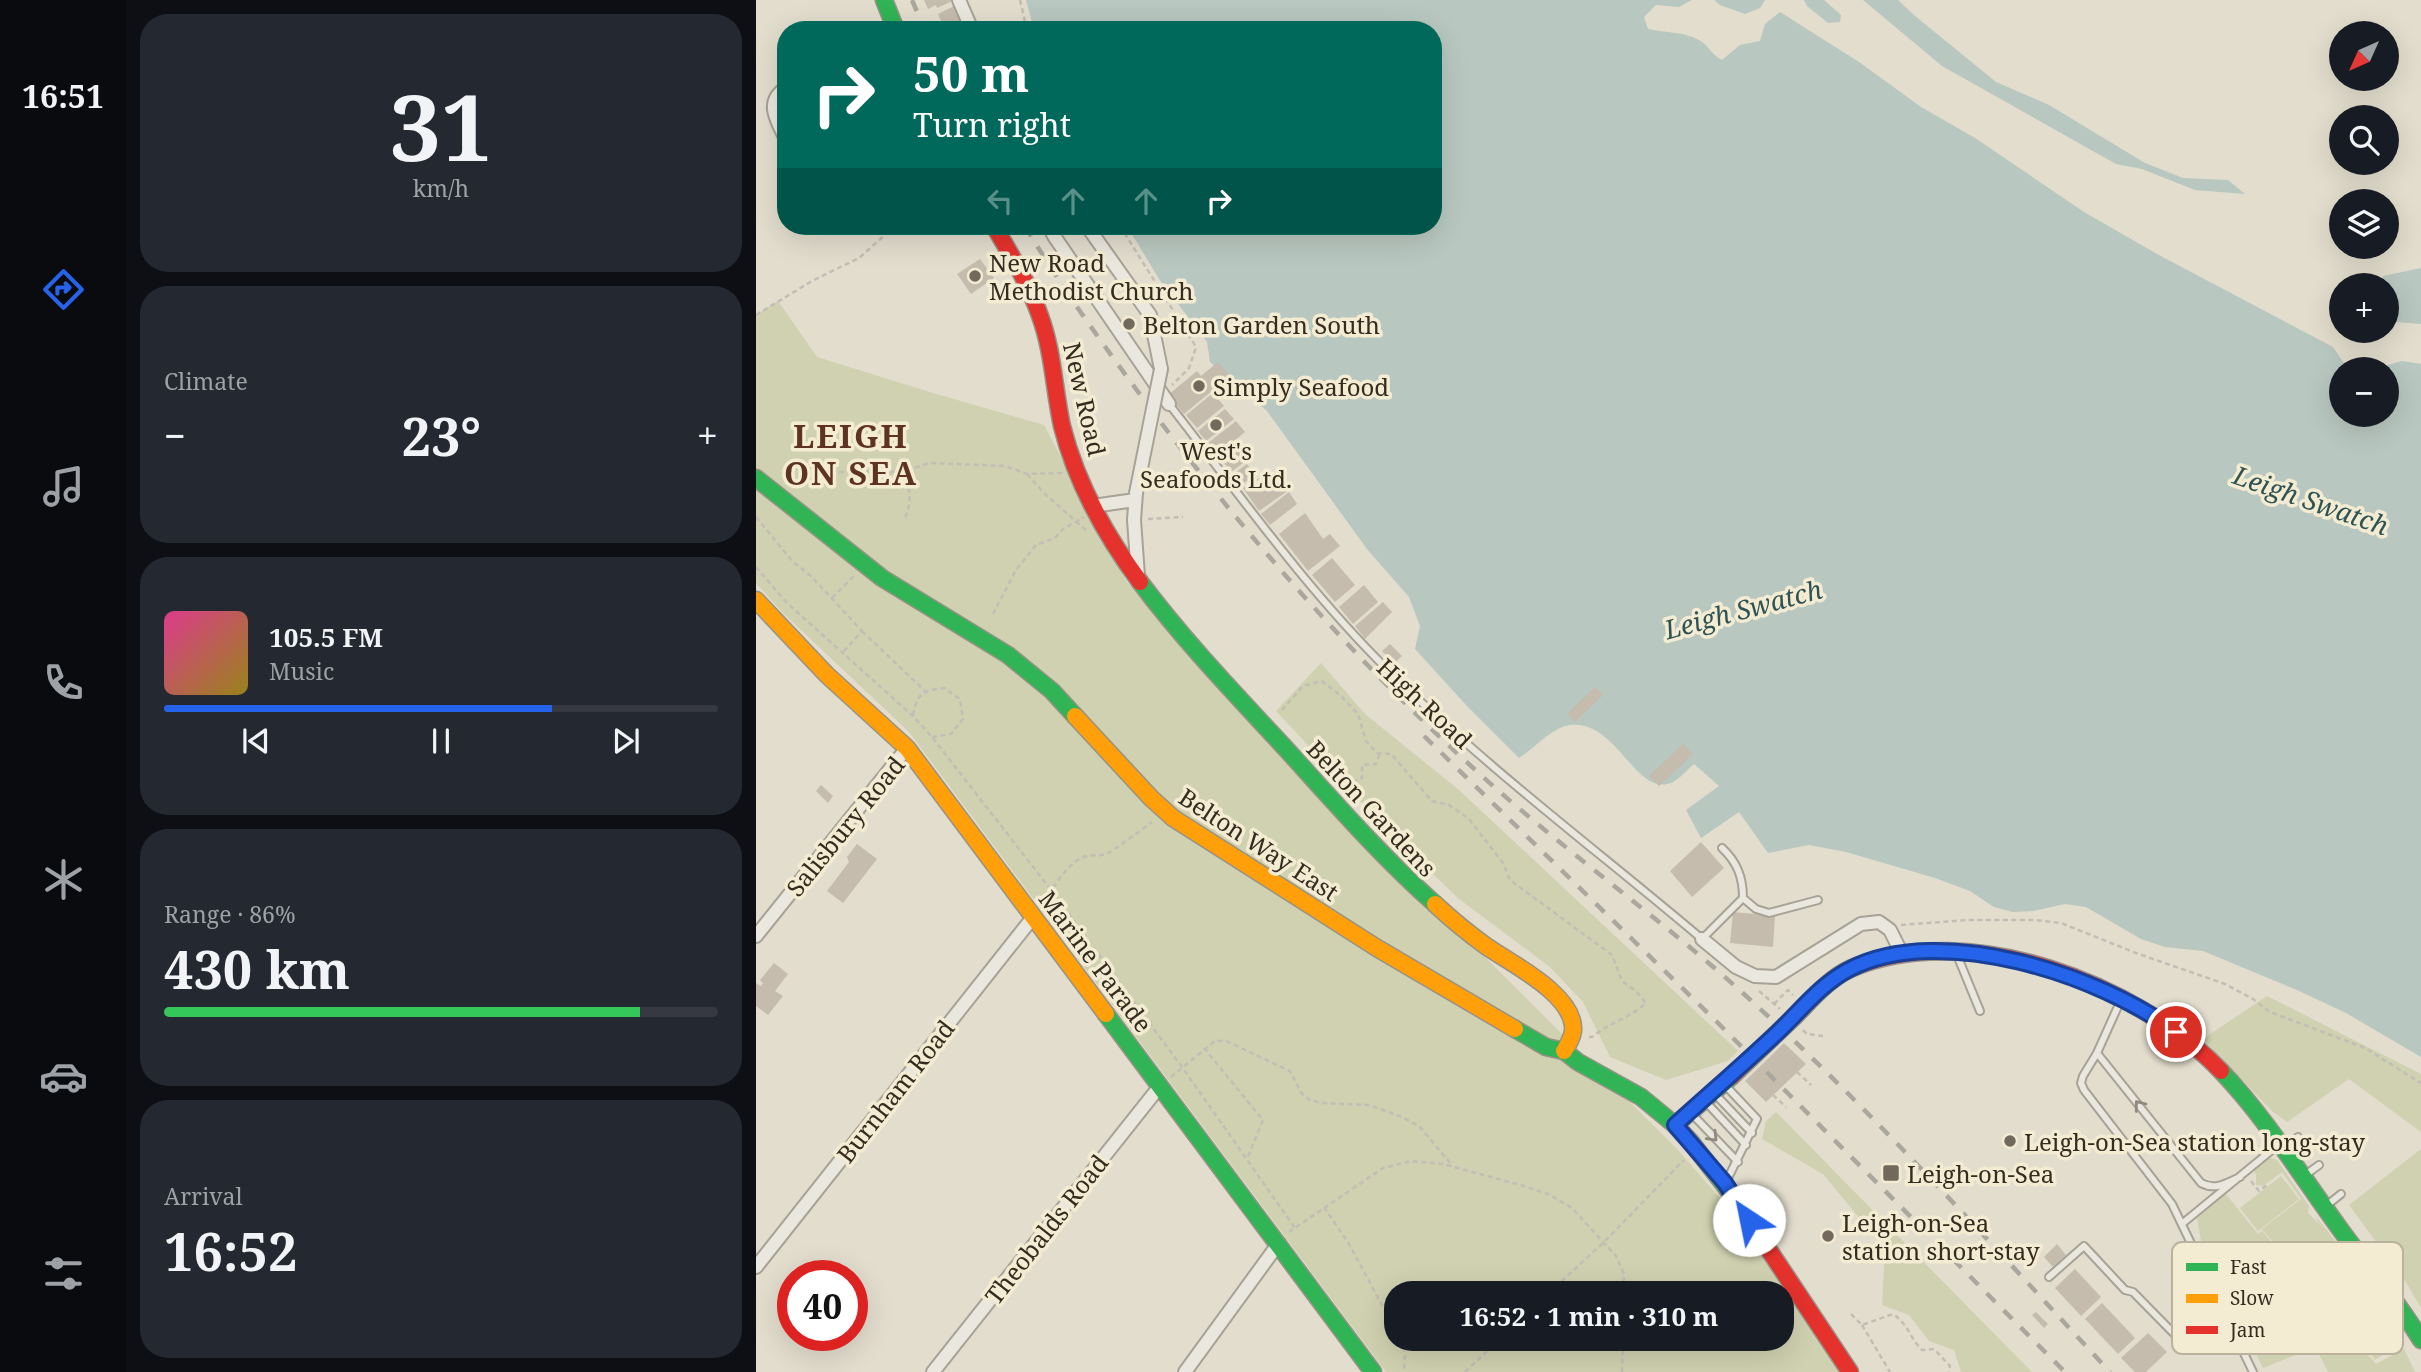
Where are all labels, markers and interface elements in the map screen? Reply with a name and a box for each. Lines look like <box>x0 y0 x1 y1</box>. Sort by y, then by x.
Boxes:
north arrow <box>2329 21 2399 91</box>
map controls <box>2329 21 2399 427</box>
text: 50 m <box>913 40 1029 106</box>
icon: right <box>798 49 889 140</box>
text: 31 <box>390 64 492 188</box>
text: 16:51 <box>22 74 104 117</box>
text: Turn right <box>913 103 1071 146</box>
button: search <box>2329 105 2399 175</box>
text: km/h <box>413 172 469 204</box>
icon: left <box>981 182 1019 220</box>
icon: ahead <box>1054 182 1092 220</box>
icon: ahead <box>1127 182 1165 220</box>
icon: right <box>1200 182 1238 220</box>
button: layers <box>2329 189 2399 259</box>
place label: New Road Methodist Church <box>989 246 1193 307</box>
icon: directions <box>39 265 88 314</box>
marker: New Road Methodist Church <box>967 268 983 284</box>
button: + <box>2329 273 2399 343</box>
place label: Belton Garden South <box>1143 308 1380 341</box>
marker: Belton Garden South <box>1121 316 1137 332</box>
street label: New Road <box>1056 339 1114 459</box>
button: − <box>2329 357 2399 427</box>
text: Climate <box>164 365 248 397</box>
place label: Simply Seafood <box>1213 370 1389 403</box>
marker: Simply Seafood <box>1191 378 1207 394</box>
text: 23° <box>402 400 481 471</box>
text: − <box>164 409 186 461</box>
text: + <box>697 409 718 461</box>
district label: LEIGH ON SEA <box>784 414 918 494</box>
marker: West's Seafoods Ltd. <box>1208 417 1224 433</box>
place label: West's Seafoods Ltd. <box>1140 434 1292 495</box>
water label: Leigh Swatch <box>2228 456 2394 543</box>
icon: music <box>39 462 88 511</box>
water label: Leigh Swatch <box>1659 571 1826 648</box>
text: 105.5 FM <box>269 619 383 655</box>
street label: High Road <box>1370 650 1480 756</box>
text: Music <box>269 655 334 687</box>
icon: phone <box>39 658 88 707</box>
icon: previous <box>237 722 275 760</box>
icon: pause <box>422 722 460 760</box>
icon: next <box>607 722 645 760</box>
street label: Belton Gardens <box>1300 732 1444 884</box>
street label: Salisbury Road <box>778 749 912 903</box>
street label: Belton Way East <box>1173 780 1345 908</box>
icon: climate <box>39 855 88 904</box>
street label: Marine Parade <box>1032 883 1160 1039</box>
text: Range · 86% <box>164 898 296 930</box>
text: 430 km <box>164 933 350 1004</box>
pin <box>2146 1002 2206 1062</box>
street label: Burnham Road <box>829 1012 961 1169</box>
icon: arrive <box>2157 1013 2195 1051</box>
icon: car <box>39 1052 88 1101</box>
one-way arrow <box>2135 1100 2147 1113</box>
place label: Leigh-on-Sea station long-stay <box>2024 1125 2365 1158</box>
one-way arrow <box>1705 1129 1718 1142</box>
marker: Leigh-on-Sea station long-stay <box>2002 1133 2018 1149</box>
street label: Theobalds Road <box>977 1147 1115 1311</box>
place label: Leigh-on-Sea <box>1907 1157 2054 1190</box>
marker: Leigh-on-Sea <box>1881 1163 1901 1183</box>
text: Arrival <box>164 1180 243 1212</box>
position arrow <box>1712 1183 1786 1257</box>
place label: Leigh-on-Sea station short-stay <box>1842 1206 2040 1267</box>
text: 16:52 <box>164 1215 297 1286</box>
marker: Leigh-on-Sea station short-stay <box>1820 1228 1836 1244</box>
legend <box>2172 1242 2403 1354</box>
icon: filters <box>39 1249 88 1298</box>
text: Fast <box>2230 1254 2267 1280</box>
speed limit sign: 40 <box>777 1260 868 1351</box>
text: Slow <box>2230 1285 2274 1311</box>
text: 16:52 · 1 min · 310 m <box>1459 1298 1719 1334</box>
text: Jam <box>2229 1317 2265 1343</box>

